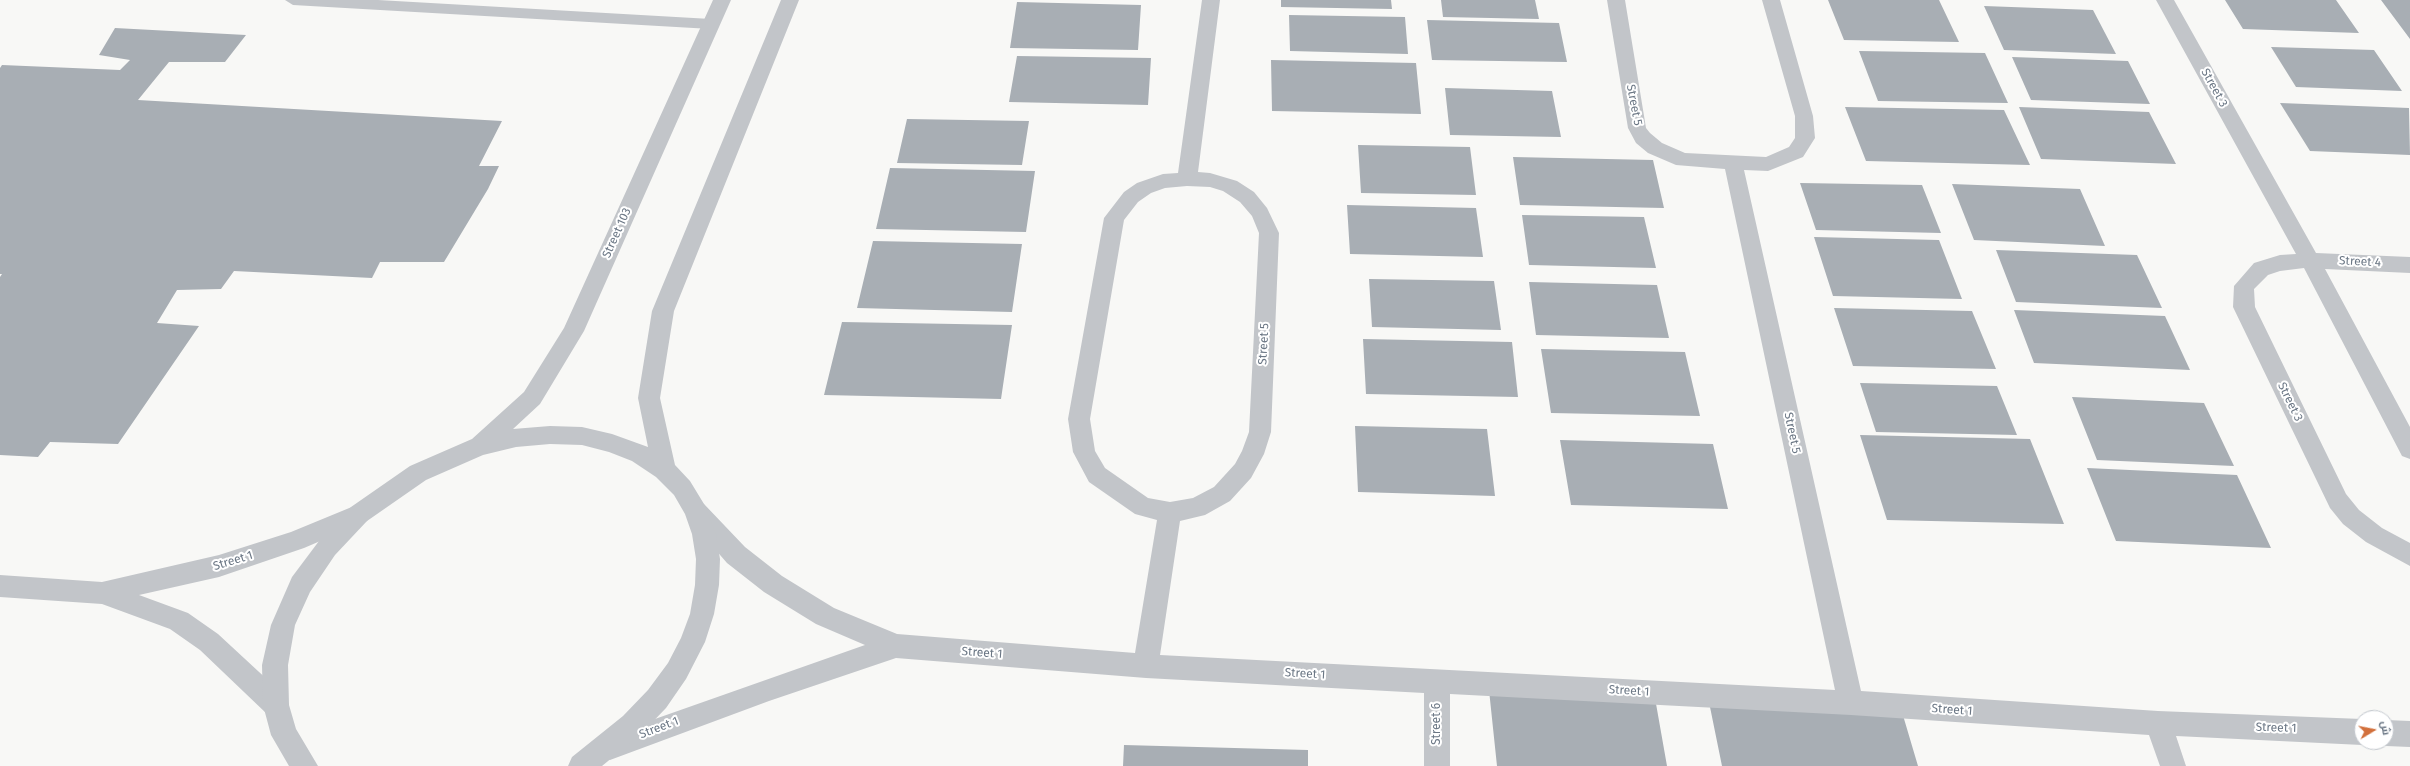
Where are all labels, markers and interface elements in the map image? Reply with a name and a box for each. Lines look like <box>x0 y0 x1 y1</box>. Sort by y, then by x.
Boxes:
street label: Street 3 <box>2198 66 2230 110</box>
street label: Street 5 <box>1623 83 1645 127</box>
street label: Street 103 <box>600 206 634 260</box>
street label: Street 4 <box>2339 254 2381 270</box>
street label: Street 5 <box>1256 323 1272 365</box>
street label: Street 3 <box>2274 380 2306 424</box>
street label: Street 5 <box>1781 411 1803 455</box>
street label: Street 1 <box>211 548 255 574</box>
street label: Street 1 <box>961 644 1003 662</box>
street label: Street 1 <box>1284 666 1326 682</box>
street label: Street 1 <box>1608 683 1650 699</box>
street label: Street 1 <box>1931 701 1973 719</box>
street label: Street 6 <box>1430 703 1444 745</box>
north arrow <box>2354 710 2394 750</box>
street label: Street 1 <box>637 714 681 742</box>
street label: Street 1 <box>2255 720 2297 736</box>
text: ش <box>2378 720 2393 736</box>

